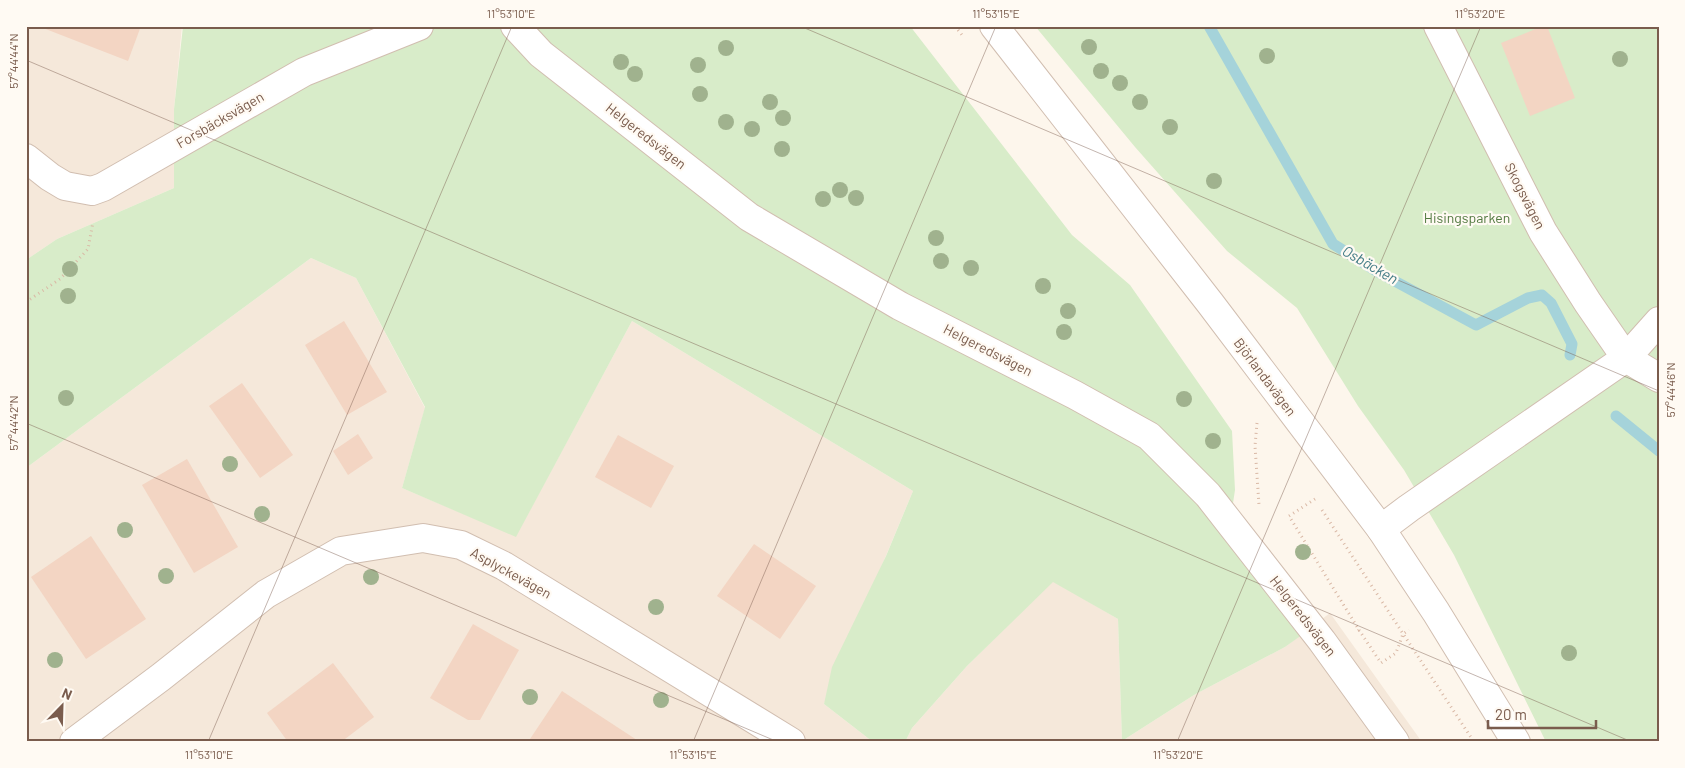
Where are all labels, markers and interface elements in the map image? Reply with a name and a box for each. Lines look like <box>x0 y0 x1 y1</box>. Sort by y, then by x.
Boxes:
text: 11°53'10"E <box>487 6 535 20</box>
text: 11°53'15"E <box>972 6 1020 20</box>
text: 11°53'20"E <box>1455 6 1505 20</box>
text: 57°44'44"N <box>6 33 20 89</box>
street label: Forsbäcksvägen <box>173 88 267 151</box>
street label: Helgeredsvägen <box>603 99 690 172</box>
street label: Skogsvägen <box>1501 160 1549 232</box>
park label: Hisingsparken <box>1424 209 1510 226</box>
water label: Osbäcken <box>1339 241 1402 287</box>
street label: Helgeredsvägen <box>941 320 1035 379</box>
street label: Björlandavägen <box>1230 334 1300 419</box>
text: 57°44'46"N <box>1663 363 1677 418</box>
text: 57°44'42"N <box>6 395 20 451</box>
street label: Asplyckevägen <box>468 543 555 602</box>
street label: Helgeredsvägen <box>1267 572 1340 659</box>
north arrow <box>38 680 88 730</box>
text: N <box>60 684 75 703</box>
scale bar <box>1488 698 1595 730</box>
text: 20 m <box>1495 705 1527 723</box>
text: 11°53'10"E <box>185 747 233 761</box>
text: 11°53'15"E <box>669 747 717 761</box>
text: 11°53'20"E <box>1153 747 1203 761</box>

